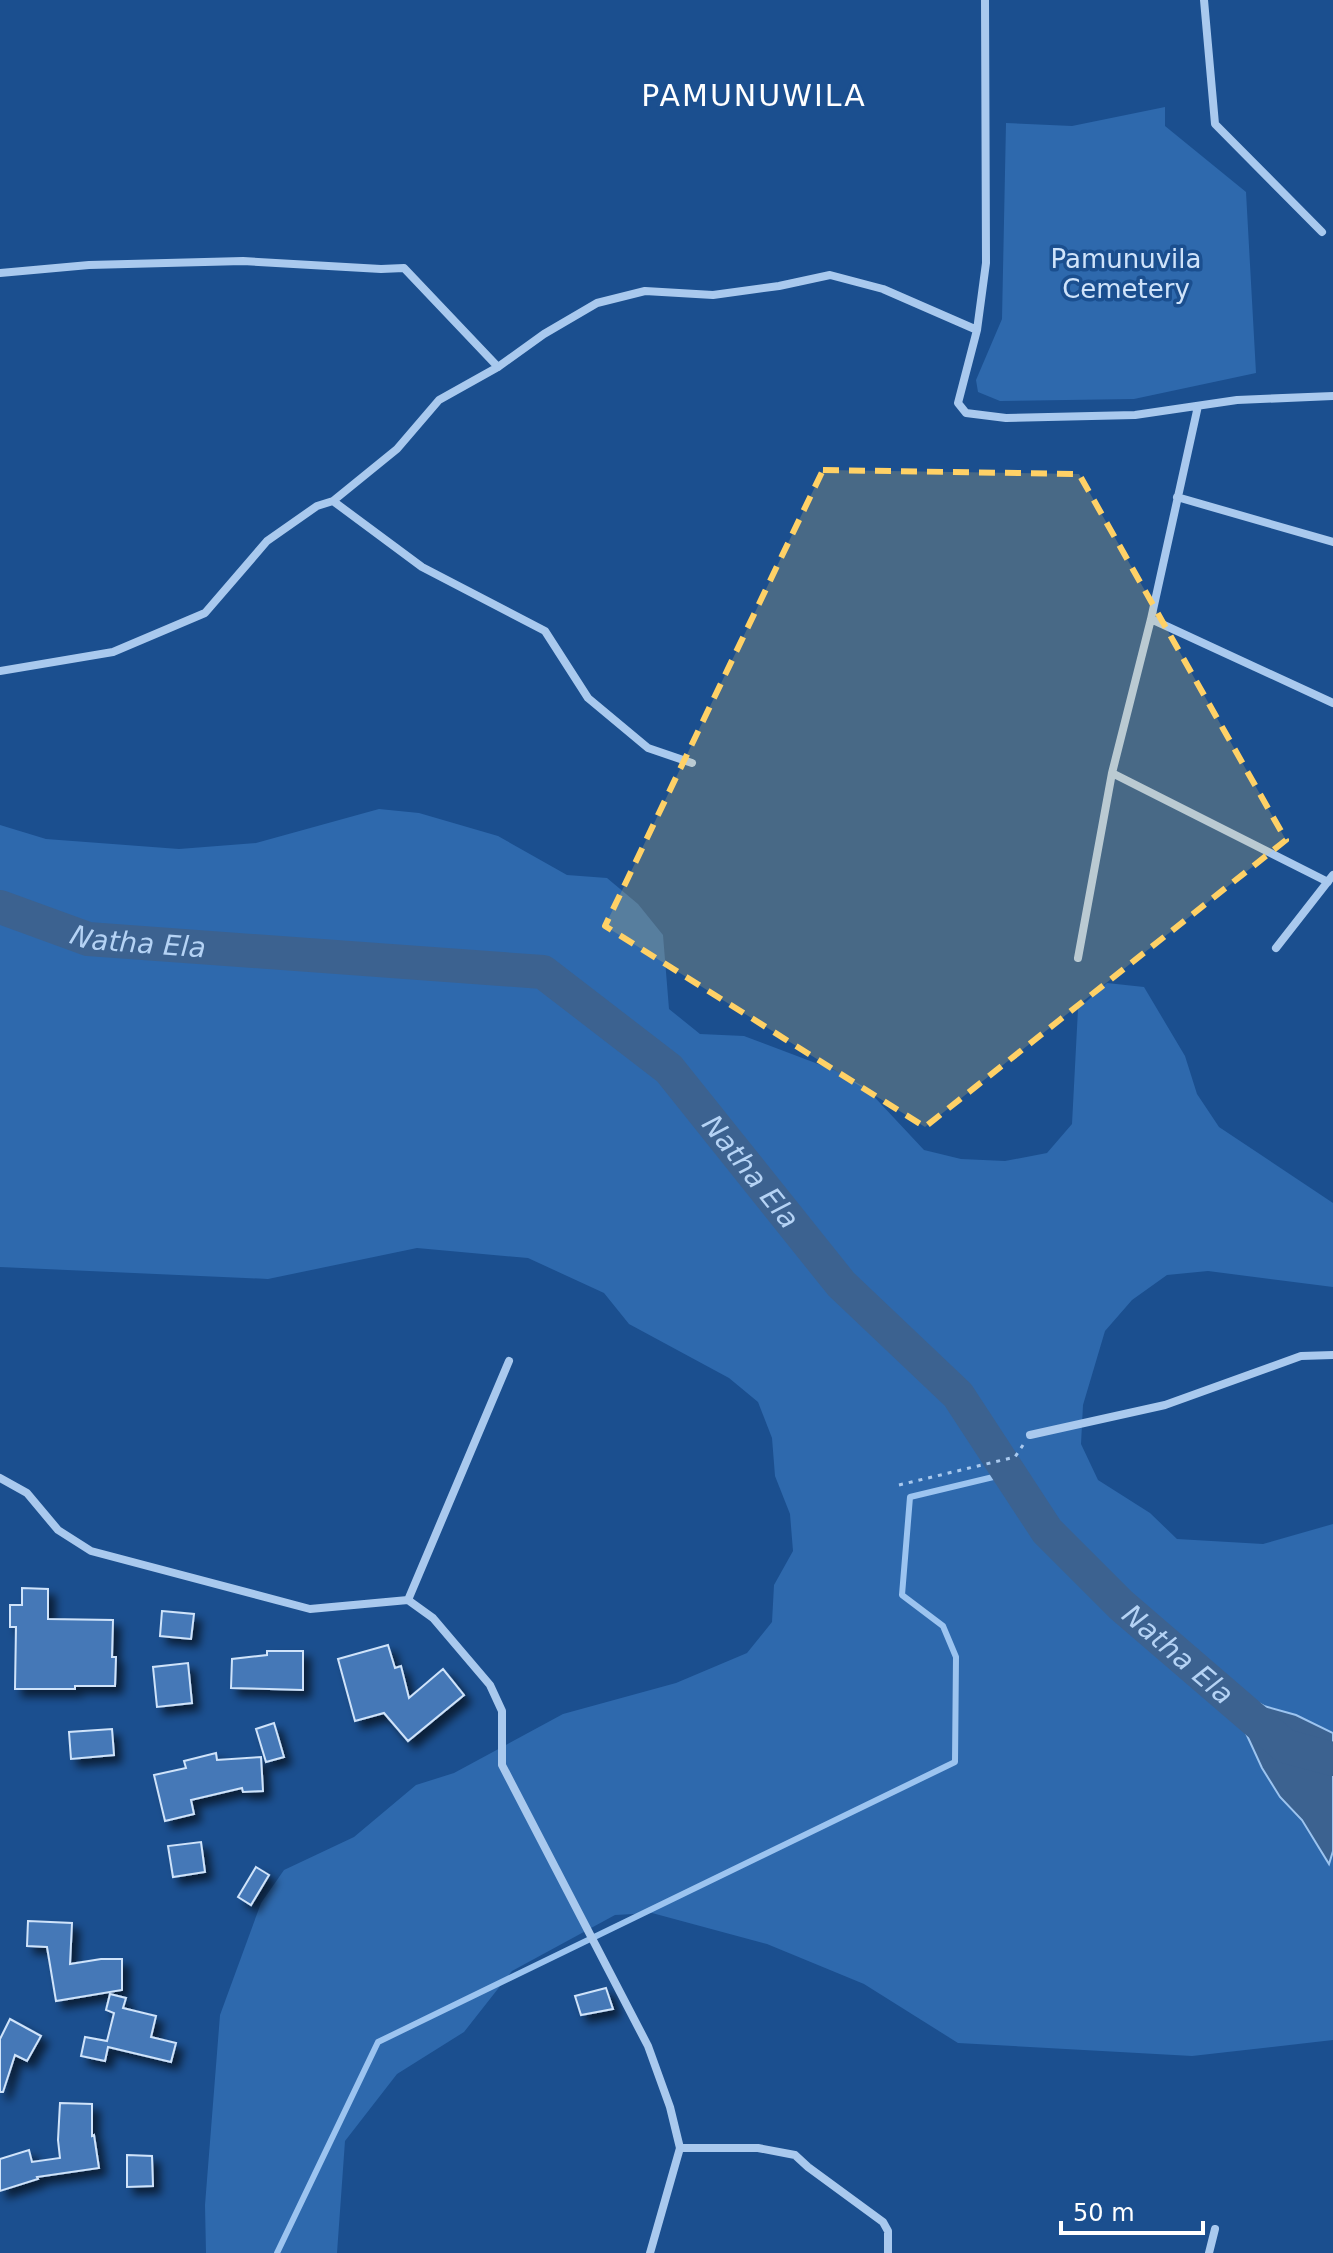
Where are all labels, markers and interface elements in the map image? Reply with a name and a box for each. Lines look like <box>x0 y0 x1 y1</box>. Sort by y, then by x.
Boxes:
district label: PAMUNUWILA <box>641 78 867 113</box>
park label: Pamunuvila Cemetery <box>1051 244 1201 304</box>
water label: Natha Ela <box>66 918 207 965</box>
water label: Natha Ela <box>695 1108 806 1235</box>
water label: Natha Ela <box>1116 1598 1240 1711</box>
scale bar <box>1061 2185 1203 2235</box>
text: 50 m <box>1073 2199 1135 2227</box>

